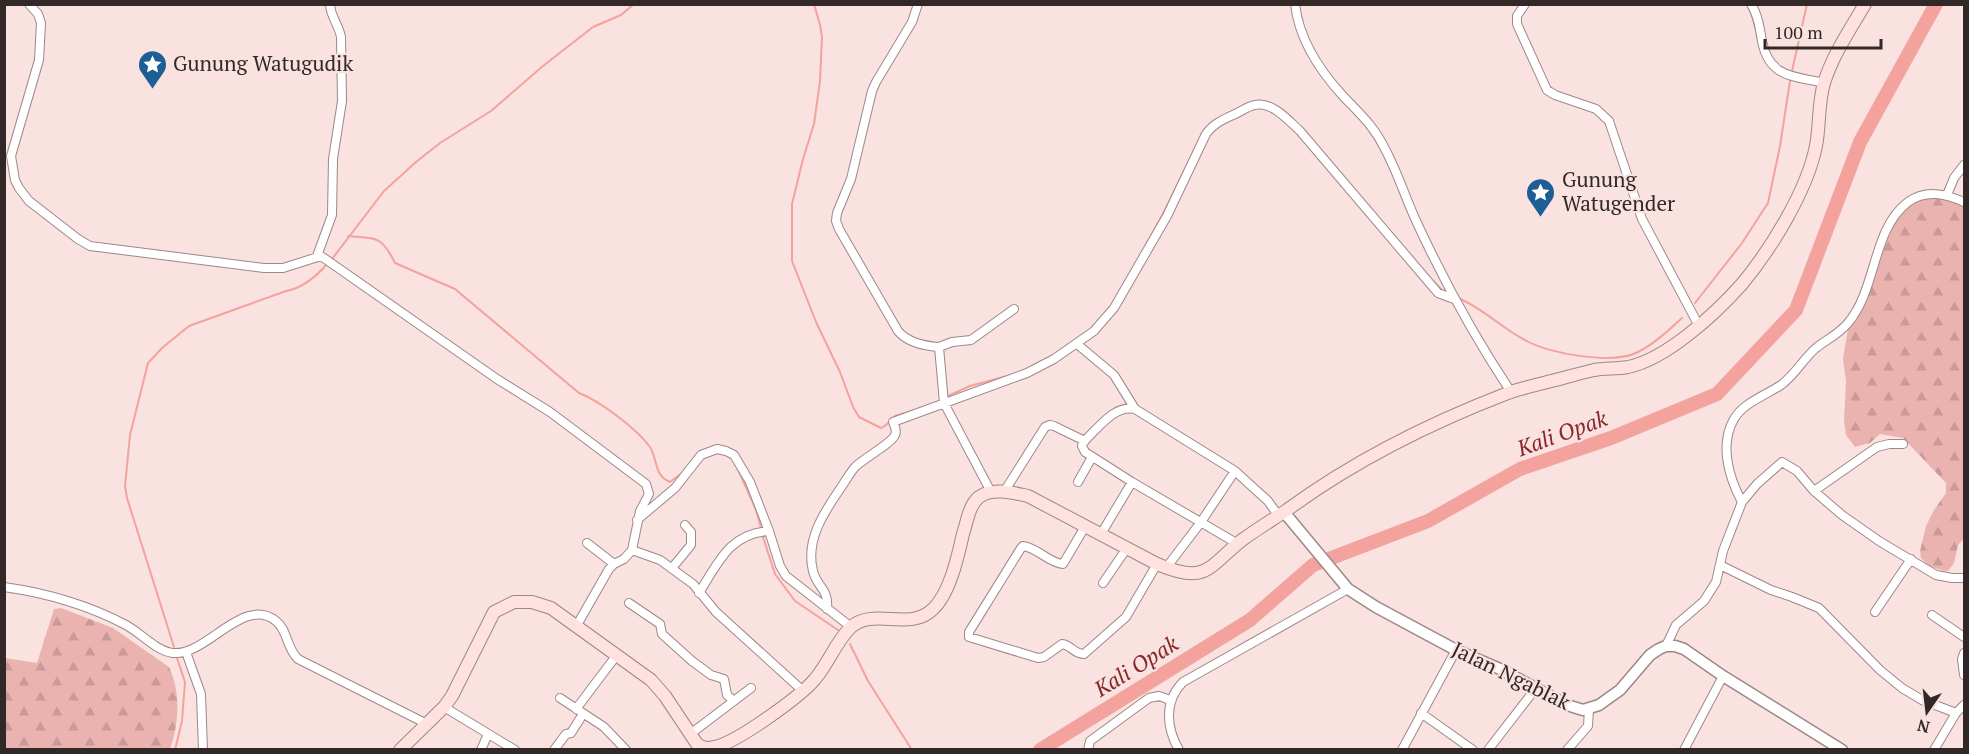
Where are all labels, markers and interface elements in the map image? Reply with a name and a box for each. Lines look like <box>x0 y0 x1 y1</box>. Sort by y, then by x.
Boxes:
scale bar <box>1765 12 1880 50</box>
text: 100 m <box>1774 20 1823 44</box>
place icon: Gunung Watugudik <box>136 48 168 90</box>
place label: Gunung Watugudik <box>173 49 353 77</box>
place label: Gunung Watugender <box>1562 165 1675 217</box>
place icon: Gunung Watugender <box>1525 176 1557 218</box>
water label: Kali Opak <box>1512 403 1611 463</box>
water label: Kali Opak <box>1088 628 1183 703</box>
street label: Jalan Ngablak <box>1448 634 1575 716</box>
north arrow <box>1897 682 1957 742</box>
text: N <box>1915 714 1932 739</box>

